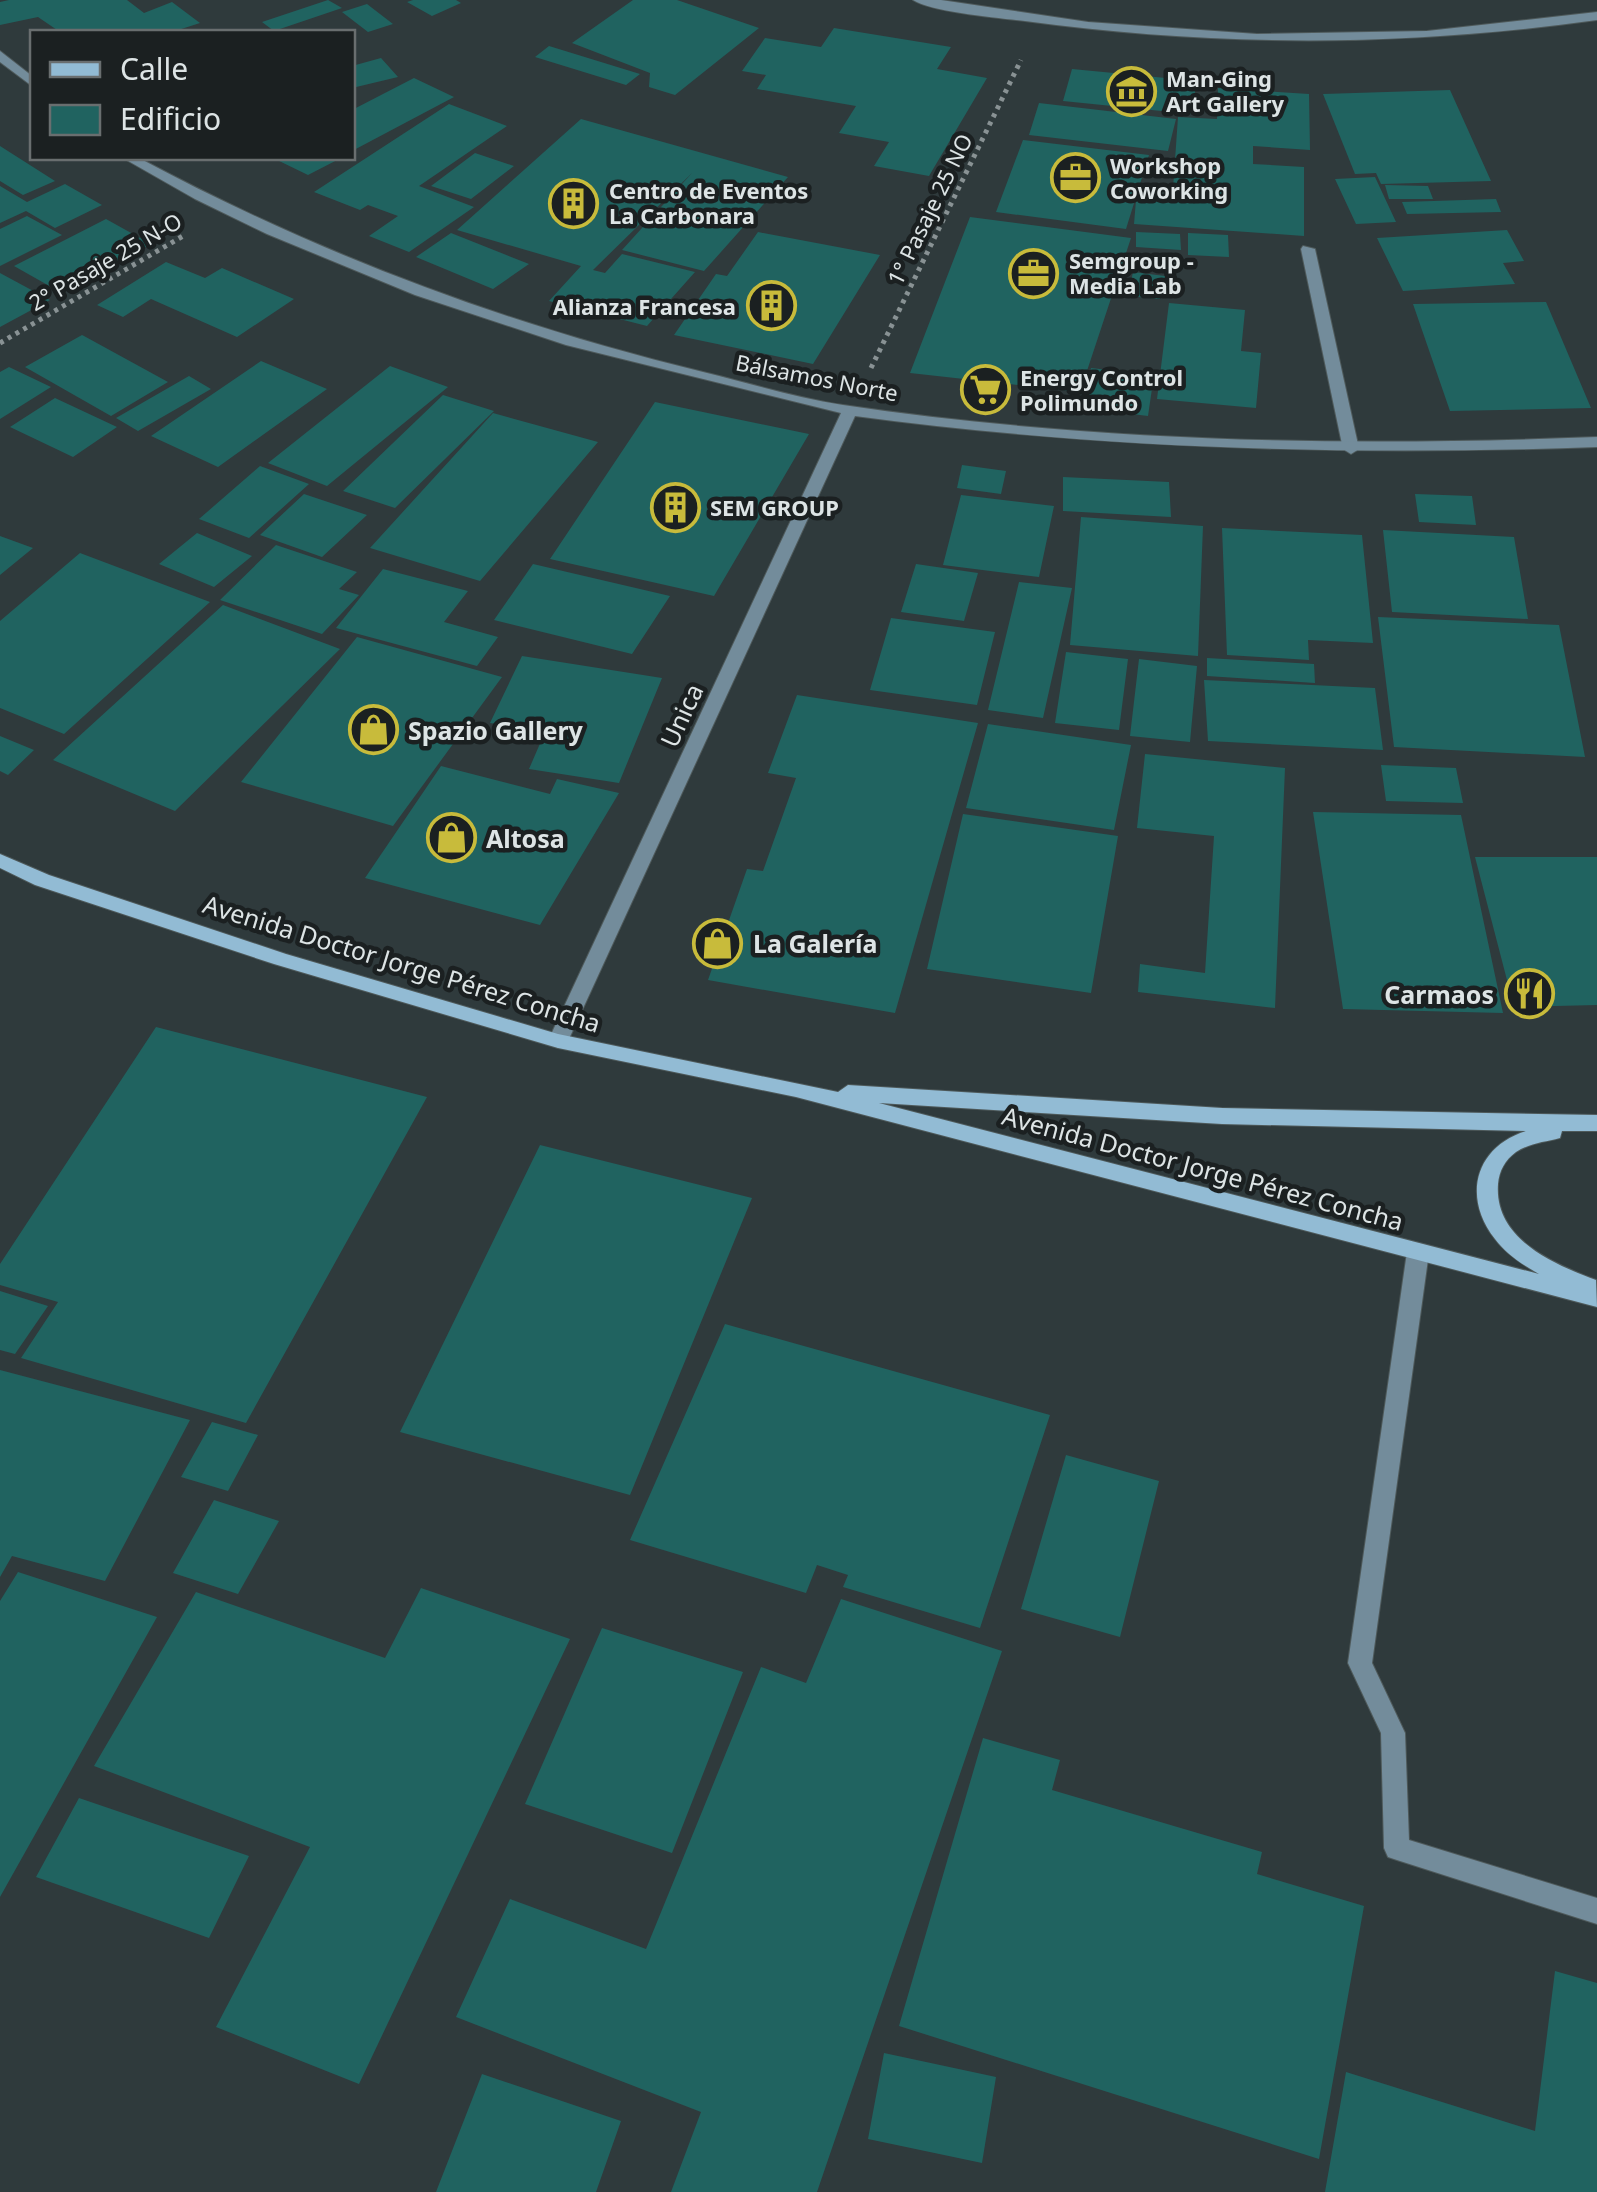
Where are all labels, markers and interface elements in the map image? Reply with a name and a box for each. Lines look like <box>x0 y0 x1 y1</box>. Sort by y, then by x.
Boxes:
legend <box>30 30 355 160</box>
text: Calle <box>120 48 188 89</box>
place label: Man-Ging Art Gallery <box>1166 63 1285 118</box>
museum icon: Man-Ging Art Gallery <box>1105 65 1157 117</box>
text: Edificio <box>120 98 221 139</box>
street label: 1° Pasaje 25 NO <box>879 128 979 290</box>
place label: Workshop Coworking <box>1110 150 1228 205</box>
office icon: Workshop Coworking <box>1049 152 1101 204</box>
place label: Centro de Eventos La Carbonara <box>609 175 808 230</box>
building icon: Centro de Eventos La Carbonara <box>548 177 600 229</box>
street label: 2° Pasaje 25 N-O <box>23 205 187 317</box>
place label: Semgroup - Media Lab <box>1069 245 1194 300</box>
office icon: Semgroup - Media Lab <box>1008 247 1060 299</box>
building icon: Alianza Francesa <box>745 280 797 332</box>
place label: Alianza Francesa <box>553 291 736 321</box>
street label: Bálsamos Norte <box>733 347 901 407</box>
place label: Energy Control Polimundo <box>1020 362 1183 417</box>
supermarket icon: Energy Control Polimundo <box>959 364 1011 416</box>
building icon: SEM GROUP <box>649 481 701 533</box>
place label: SEM GROUP <box>710 492 839 522</box>
street label: Unica <box>652 678 710 752</box>
shop icon: Spazio Gallery <box>347 704 399 756</box>
place label: Spazio Gallery <box>408 713 584 747</box>
shop icon: Altosa <box>425 812 477 864</box>
place label: Altosa <box>486 821 565 855</box>
street label: Avenida Doctor Jorge Pérez Concha <box>199 886 605 1040</box>
shop icon: La Galería <box>692 917 744 969</box>
place label: La Galería <box>753 926 878 960</box>
restaurant icon: Carmaos <box>1503 968 1555 1020</box>
place label: Carmaos <box>1384 977 1494 1011</box>
street label: Avenida Doctor Jorge Pérez Concha <box>999 1098 1407 1238</box>

